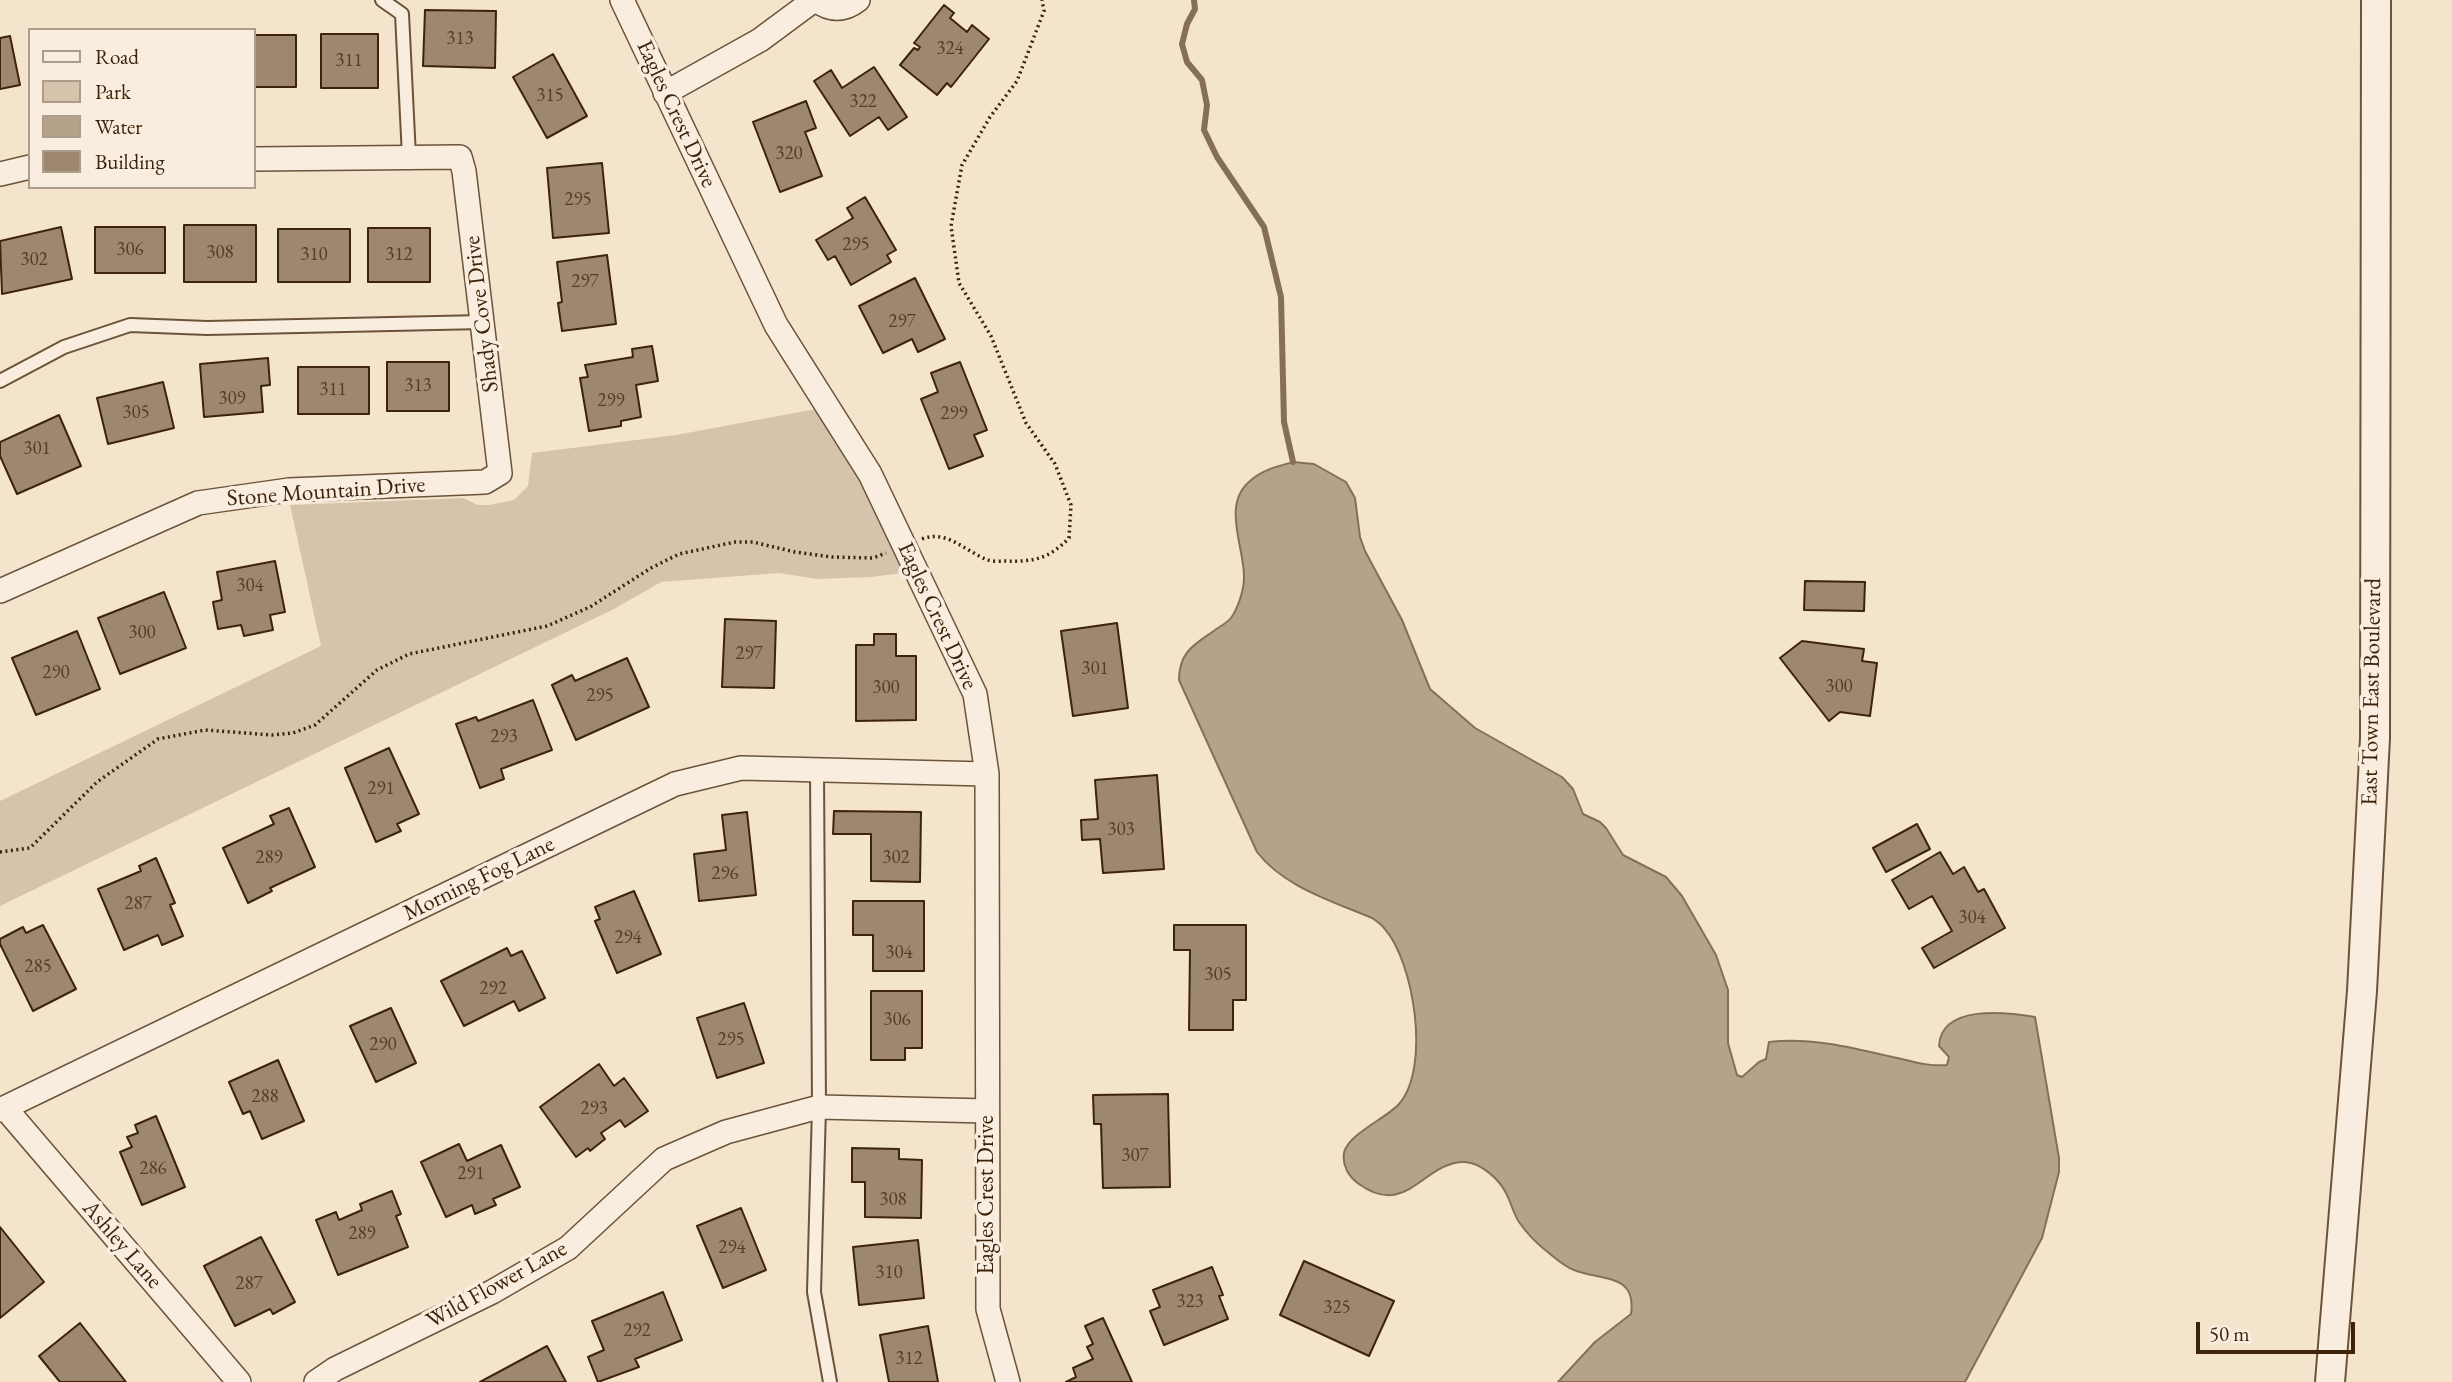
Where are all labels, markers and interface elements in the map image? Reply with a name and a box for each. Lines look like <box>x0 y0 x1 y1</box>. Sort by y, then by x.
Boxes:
legend <box>28 28 256 189</box>
house number: 313 <box>446 28 474 50</box>
street label: Eagles Crest Drive <box>630 36 722 192</box>
house number: 324 <box>936 38 964 60</box>
text: Road <box>95 43 139 70</box>
house number: 311 <box>335 50 363 72</box>
text: Park <box>95 78 131 105</box>
house number: 315 <box>536 85 564 107</box>
house number: 322 <box>849 91 877 113</box>
text: Water <box>95 113 142 140</box>
house number: 320 <box>775 143 803 165</box>
text: Building <box>95 148 165 175</box>
house number: 295 <box>564 189 592 211</box>
street label: Shady Cove Drive <box>459 234 505 394</box>
house number: 295 <box>842 234 870 256</box>
house number: 306 <box>116 239 144 261</box>
house number: 308 <box>206 242 234 264</box>
house number: 310 <box>300 244 328 266</box>
house number: 312 <box>385 244 413 266</box>
house number: 302 <box>20 249 48 271</box>
house number: 297 <box>571 271 599 293</box>
house number: 297 <box>888 311 916 333</box>
house number: 313 <box>404 375 432 397</box>
house number: 311 <box>319 379 347 401</box>
house number: 309 <box>218 388 246 410</box>
house number: 299 <box>597 390 625 412</box>
house number: 305 <box>122 402 150 424</box>
house number: 299 <box>940 403 968 425</box>
house number: 301 <box>23 438 51 460</box>
street label: Stone Mountain Drive <box>226 471 426 513</box>
street label: Eagles Crest Drive <box>891 538 983 694</box>
house number: 304 <box>236 575 264 597</box>
street label: East Town East Boulevard <box>2356 578 2388 806</box>
house number: 300 <box>128 622 156 644</box>
house number: 297 <box>735 643 763 665</box>
house number: 301 <box>1081 658 1109 680</box>
house number: 290 <box>42 662 70 684</box>
house number: 300 <box>1825 676 1853 698</box>
house number: 300 <box>872 677 900 699</box>
house number: 295 <box>586 685 614 707</box>
house number: 293 <box>490 726 518 748</box>
house number: 291 <box>367 778 395 800</box>
house number: 303 <box>1107 819 1135 841</box>
street label: Morning Fog Lane <box>399 831 559 927</box>
house number: 289 <box>255 847 283 869</box>
house number: 302 <box>882 847 910 869</box>
house number: 296 <box>711 863 739 885</box>
house number: 287 <box>124 893 152 915</box>
house number: 304 <box>1958 907 1986 929</box>
house number: 294 <box>614 927 642 949</box>
house number: 304 <box>885 942 913 964</box>
house number: 285 <box>24 956 52 978</box>
house number: 305 <box>1204 964 1232 986</box>
house number: 292 <box>479 978 507 1000</box>
house number: 306 <box>883 1009 911 1031</box>
house number: 295 <box>717 1029 745 1051</box>
house number: 290 <box>369 1034 397 1056</box>
house number: 288 <box>251 1086 279 1108</box>
house number: 293 <box>580 1098 608 1120</box>
street label: Eagles Crest Drive <box>973 1115 1001 1275</box>
house number: 307 <box>1121 1145 1149 1167</box>
house number: 286 <box>139 1158 167 1180</box>
house number: 291 <box>457 1163 485 1185</box>
house number: 308 <box>879 1189 907 1211</box>
street label: Ashley Lane <box>76 1195 168 1295</box>
house number: 289 <box>348 1223 376 1245</box>
street label: Wild Flower Lane <box>422 1235 572 1335</box>
house number: 294 <box>718 1237 746 1259</box>
house number: 310 <box>875 1262 903 1284</box>
house number: 287 <box>235 1273 263 1295</box>
house number: 323 <box>1176 1291 1204 1313</box>
house number: 325 <box>1323 1297 1351 1319</box>
scale bar <box>2200 1308 2359 1352</box>
house number: 292 <box>623 1320 651 1342</box>
text: 50 m <box>2209 1320 2250 1347</box>
house number: 312 <box>895 1348 923 1370</box>

